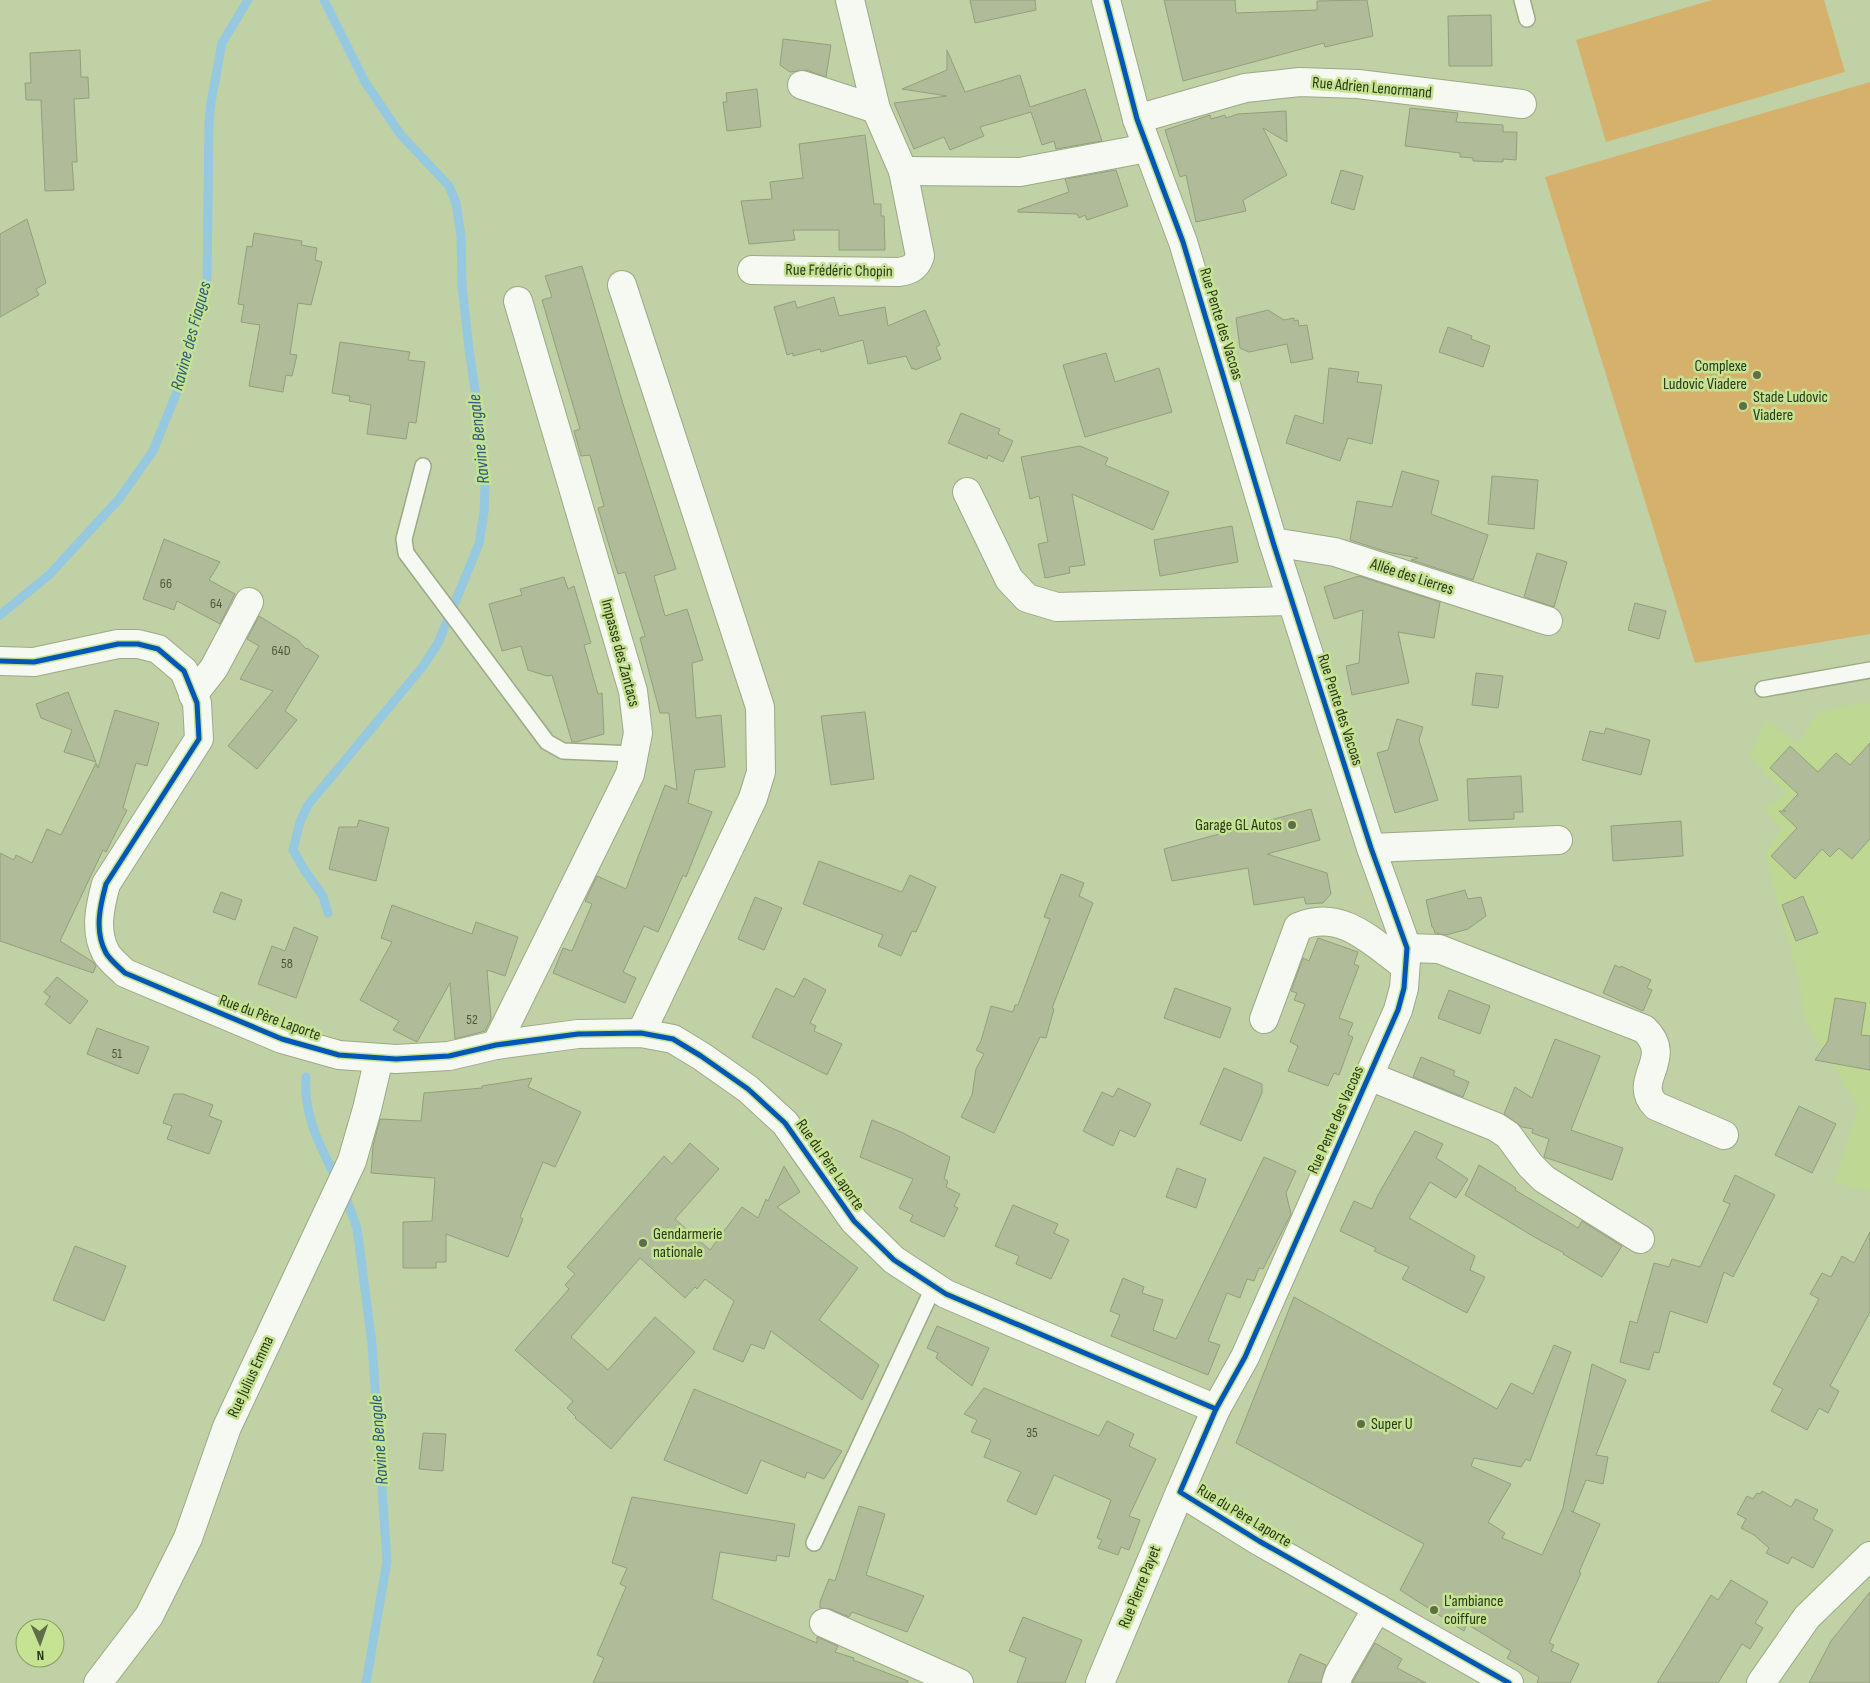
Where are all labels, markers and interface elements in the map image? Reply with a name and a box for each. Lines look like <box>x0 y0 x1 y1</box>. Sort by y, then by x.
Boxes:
street label: Rue Adrien Lenormand <box>1311 73 1433 103</box>
street label: Rue Frédéric Chopin <box>785 261 893 281</box>
street label: Rue Pente des Vacoas <box>1195 266 1247 383</box>
water label: Ravine des Fiagues <box>166 279 216 393</box>
place label: Complexe Ludovic Viadere <box>1663 357 1747 394</box>
marker: Complexe Ludovic Viadere <box>1751 369 1763 381</box>
place label: Stade Ludovic Viadere <box>1753 388 1828 425</box>
water label: Ravine Bengale <box>464 393 494 485</box>
marker: Stade Ludovic Viadere <box>1737 400 1749 412</box>
street label: Allée des Lierres <box>1367 554 1456 599</box>
house number: 66 <box>160 575 172 592</box>
house number: 64 <box>210 595 222 612</box>
street label: Impasse des Zantacs <box>597 597 644 709</box>
house number: 64D <box>271 642 291 659</box>
street label: Rue Pente des Vacoas <box>1313 652 1367 768</box>
place label: Garage GL Autos <box>1195 816 1282 835</box>
marker: Garage GL Autos <box>1286 819 1298 831</box>
house number: 58 <box>281 955 293 972</box>
street label: Rue du Père Laporte <box>217 991 323 1045</box>
house number: 52 <box>466 1011 478 1028</box>
house number: 51 <box>112 1045 122 1062</box>
street label: Rue Pente des Vacoas <box>1304 1063 1368 1177</box>
street label: Rue du Père Laporte <box>792 1116 868 1214</box>
place label: Gendarmerie nationale <box>653 1225 722 1262</box>
marker: Gendarmerie nationale <box>637 1237 649 1249</box>
street label: Rue Julius Emma <box>224 1333 278 1421</box>
water label: Ravine Bengale <box>365 1394 393 1486</box>
place label: Super U <box>1371 1415 1413 1434</box>
marker: Super U <box>1355 1418 1367 1430</box>
house number: 35 <box>1026 1424 1038 1441</box>
street label: Rue du Père Laporte <box>1193 1480 1295 1552</box>
street label: Rue Pierre Payet <box>1115 1543 1165 1631</box>
place label: L'ambiance coiffure <box>1444 1592 1503 1629</box>
marker: L'ambiance coiffure <box>1428 1604 1440 1616</box>
north arrow <box>15 1618 65 1668</box>
text: N <box>36 1647 44 1664</box>

